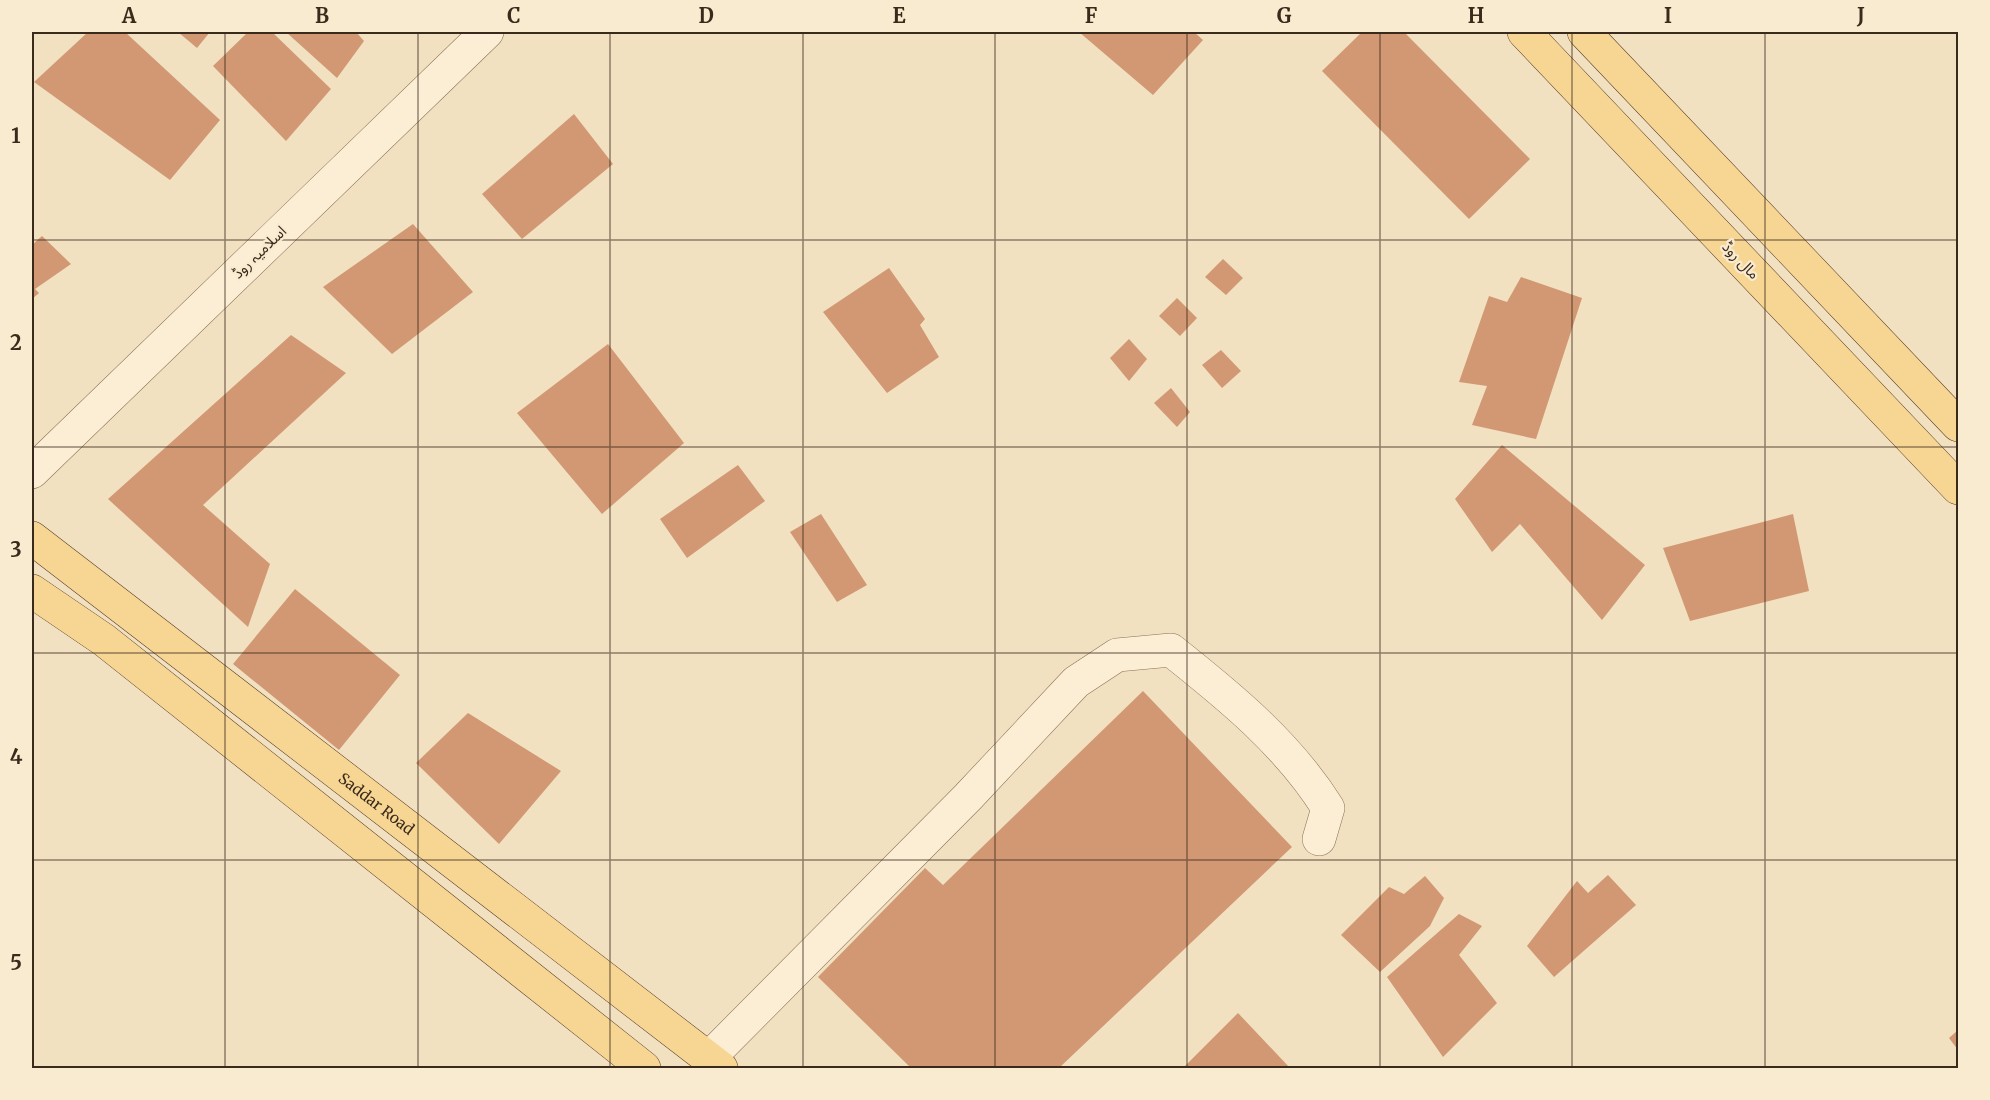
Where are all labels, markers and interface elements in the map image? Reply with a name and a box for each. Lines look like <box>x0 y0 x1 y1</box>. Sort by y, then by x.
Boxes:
text: A <box>121 3 137 28</box>
text: B <box>315 3 329 28</box>
text: C <box>507 3 521 28</box>
text: D <box>698 3 714 28</box>
text: E <box>892 3 906 28</box>
text: F <box>1085 3 1098 28</box>
text: G <box>1277 3 1292 28</box>
text: H <box>1468 3 1484 28</box>
text: I <box>1664 3 1672 28</box>
text: J <box>1856 3 1865 28</box>
text: 1 <box>11 123 21 148</box>
street label: اسلامیہ روڈ <box>228 222 290 282</box>
street label: مال روڈ <box>1718 237 1764 283</box>
text: 2 <box>10 330 22 355</box>
text: 3 <box>10 537 22 562</box>
text: 4 <box>10 744 23 769</box>
street label: Saddar Road <box>335 768 418 838</box>
text: 5 <box>10 950 22 975</box>

